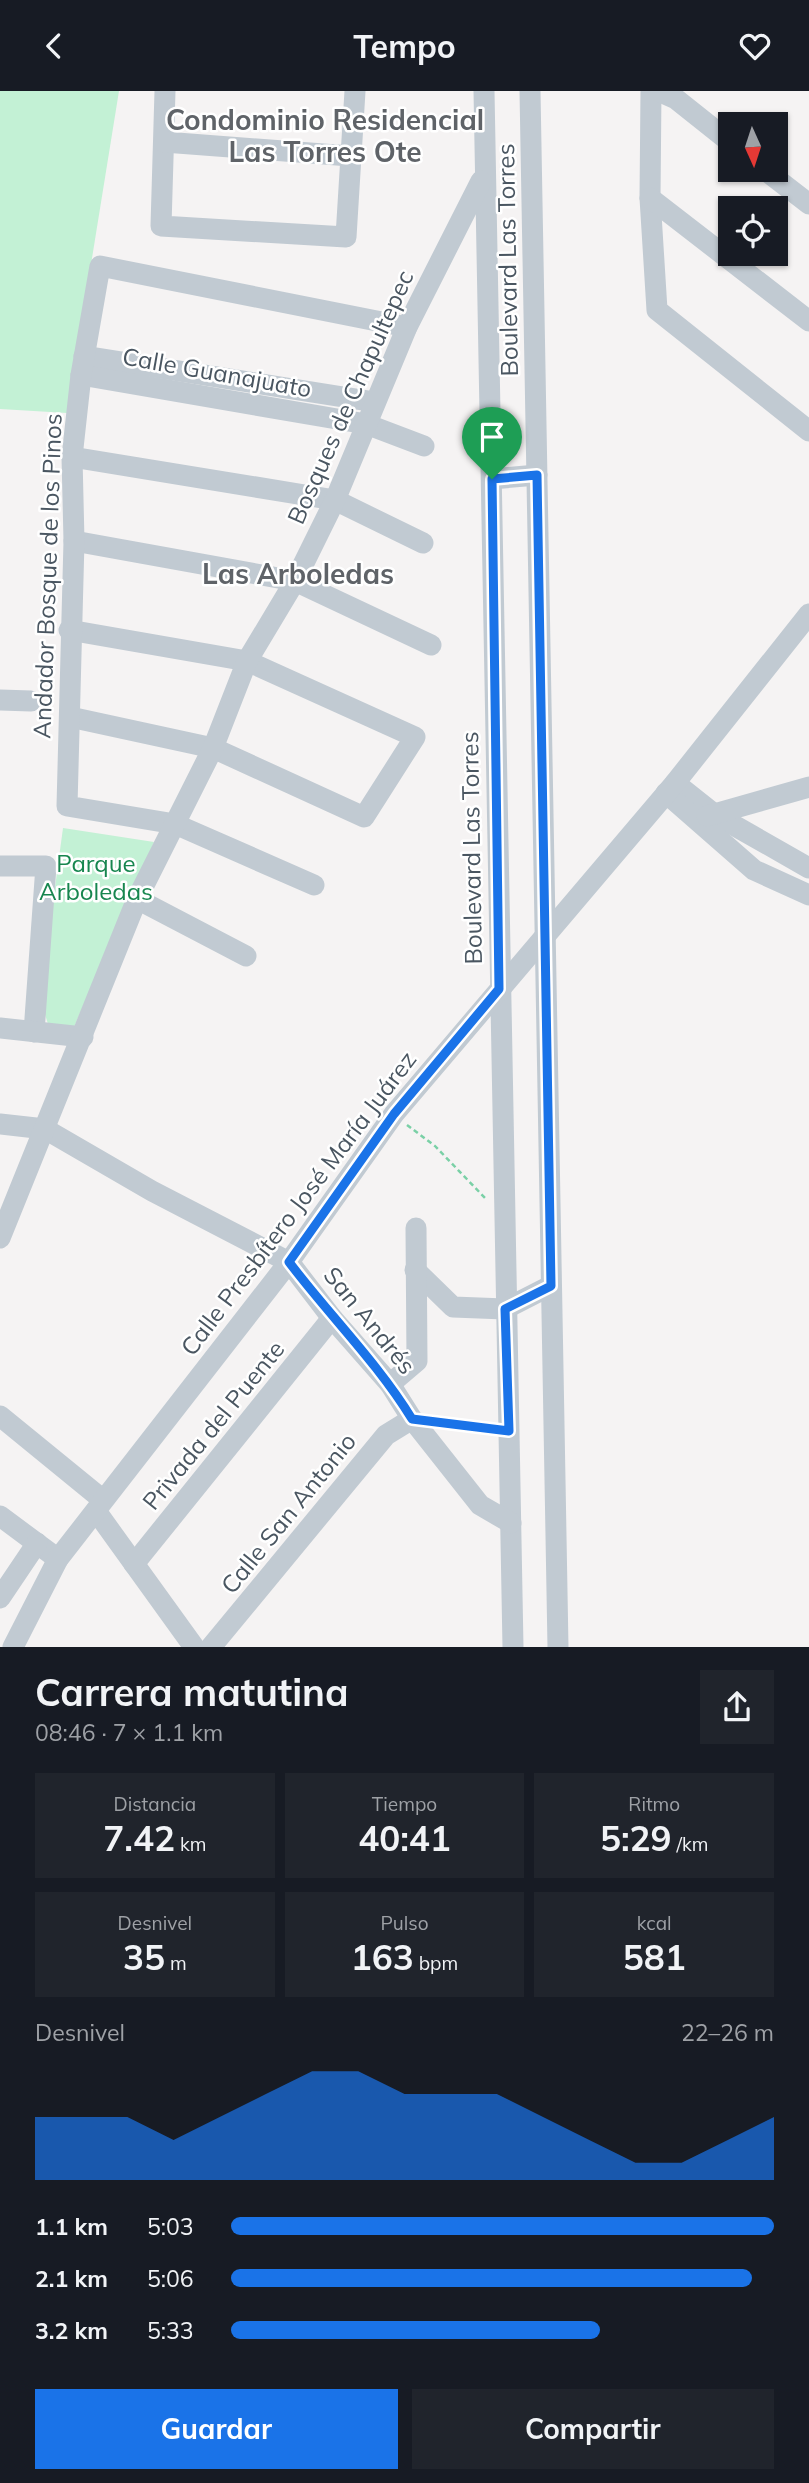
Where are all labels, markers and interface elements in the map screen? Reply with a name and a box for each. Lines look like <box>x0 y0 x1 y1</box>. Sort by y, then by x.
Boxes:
text: Tempo <box>353 26 456 66</box>
icon: back <box>35 27 73 65</box>
icon: heart <box>736 27 774 65</box>
district label: Condominio Residencial Las Torres Ote <box>166 102 484 169</box>
north arrow <box>718 112 788 182</box>
map controls <box>718 112 788 266</box>
street label: Boulevard Las Torres <box>490 143 524 377</box>
button: locate <box>718 196 788 266</box>
street label: Bosques de Chapultepec <box>280 265 420 529</box>
street label: Calle Guanajuato <box>120 341 314 403</box>
pin <box>462 407 522 479</box>
street label: Andador Bosque de los Pinos <box>26 413 68 739</box>
icon: arrive <box>473 418 511 456</box>
district label: Las Arboledas <box>202 556 394 591</box>
street label: Boulevard Las Torres <box>454 731 488 965</box>
park label: Parque Arboledas <box>39 848 153 906</box>
street label: Calle Presbítero José María Juárez <box>174 1045 422 1361</box>
street label: San Andrés <box>318 1260 422 1380</box>
street label: Privada del Puente <box>136 1334 290 1516</box>
street label: Calle San Antonio <box>214 1427 362 1599</box>
text: Carrera matutina <box>35 1668 349 1716</box>
button: share <box>700 1670 774 1744</box>
text: 08:46 · 7 × 1.1 km <box>35 1718 223 1747</box>
text: Distancia <box>114 1792 196 1816</box>
text: Tiempo <box>372 1792 437 1816</box>
text: Ritmo <box>628 1792 680 1816</box>
text: 7.42 <box>103 1816 175 1860</box>
text: 40:41 <box>358 1816 451 1860</box>
text: 5:29 <box>600 1816 672 1860</box>
text: km <box>175 1832 206 1856</box>
text: /km <box>672 1832 708 1856</box>
text: Desnivel <box>118 1911 192 1935</box>
text: Pulso <box>380 1911 429 1935</box>
text: kcal <box>637 1911 672 1935</box>
text: 35 <box>123 1935 165 1979</box>
text: 163 <box>351 1935 414 1979</box>
text: 581 <box>623 1935 686 1979</box>
text: m <box>165 1951 187 1975</box>
text: bpm <box>414 1951 458 1975</box>
text: Desnivel <box>35 2018 125 2047</box>
text: 22–26 m <box>681 2018 774 2047</box>
text: 1.1 km <box>35 2212 108 2241</box>
text: 5:03 <box>147 2212 194 2241</box>
text: 2.1 km <box>35 2264 108 2293</box>
text: 5:06 <box>147 2264 194 2293</box>
text: 3.2 km <box>35 2316 108 2345</box>
text: 5:33 <box>147 2316 194 2345</box>
button: Guardar <box>35 2389 398 2469</box>
button: Compartir <box>412 2389 774 2469</box>

